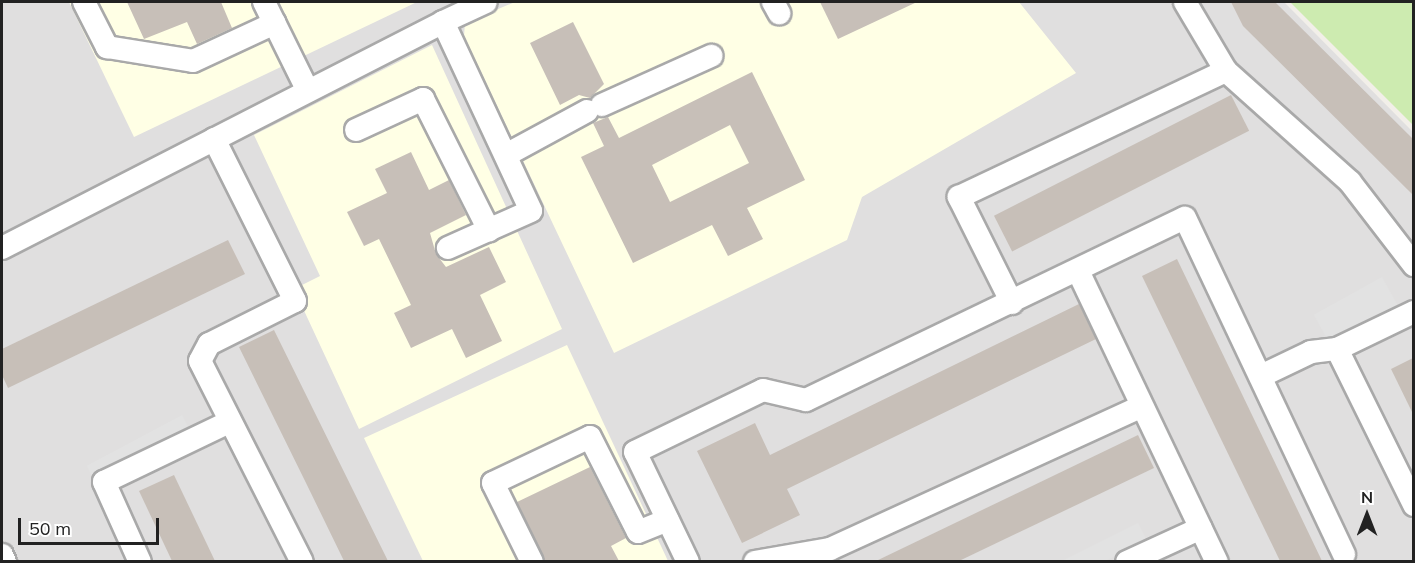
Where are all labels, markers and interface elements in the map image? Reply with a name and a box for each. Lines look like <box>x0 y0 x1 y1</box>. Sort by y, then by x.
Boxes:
north arrow <box>1337 485 1397 545</box>
text: N <box>1361 487 1373 507</box>
scale bar <box>21 506 162 544</box>
text: 50 m <box>29 517 71 540</box>

